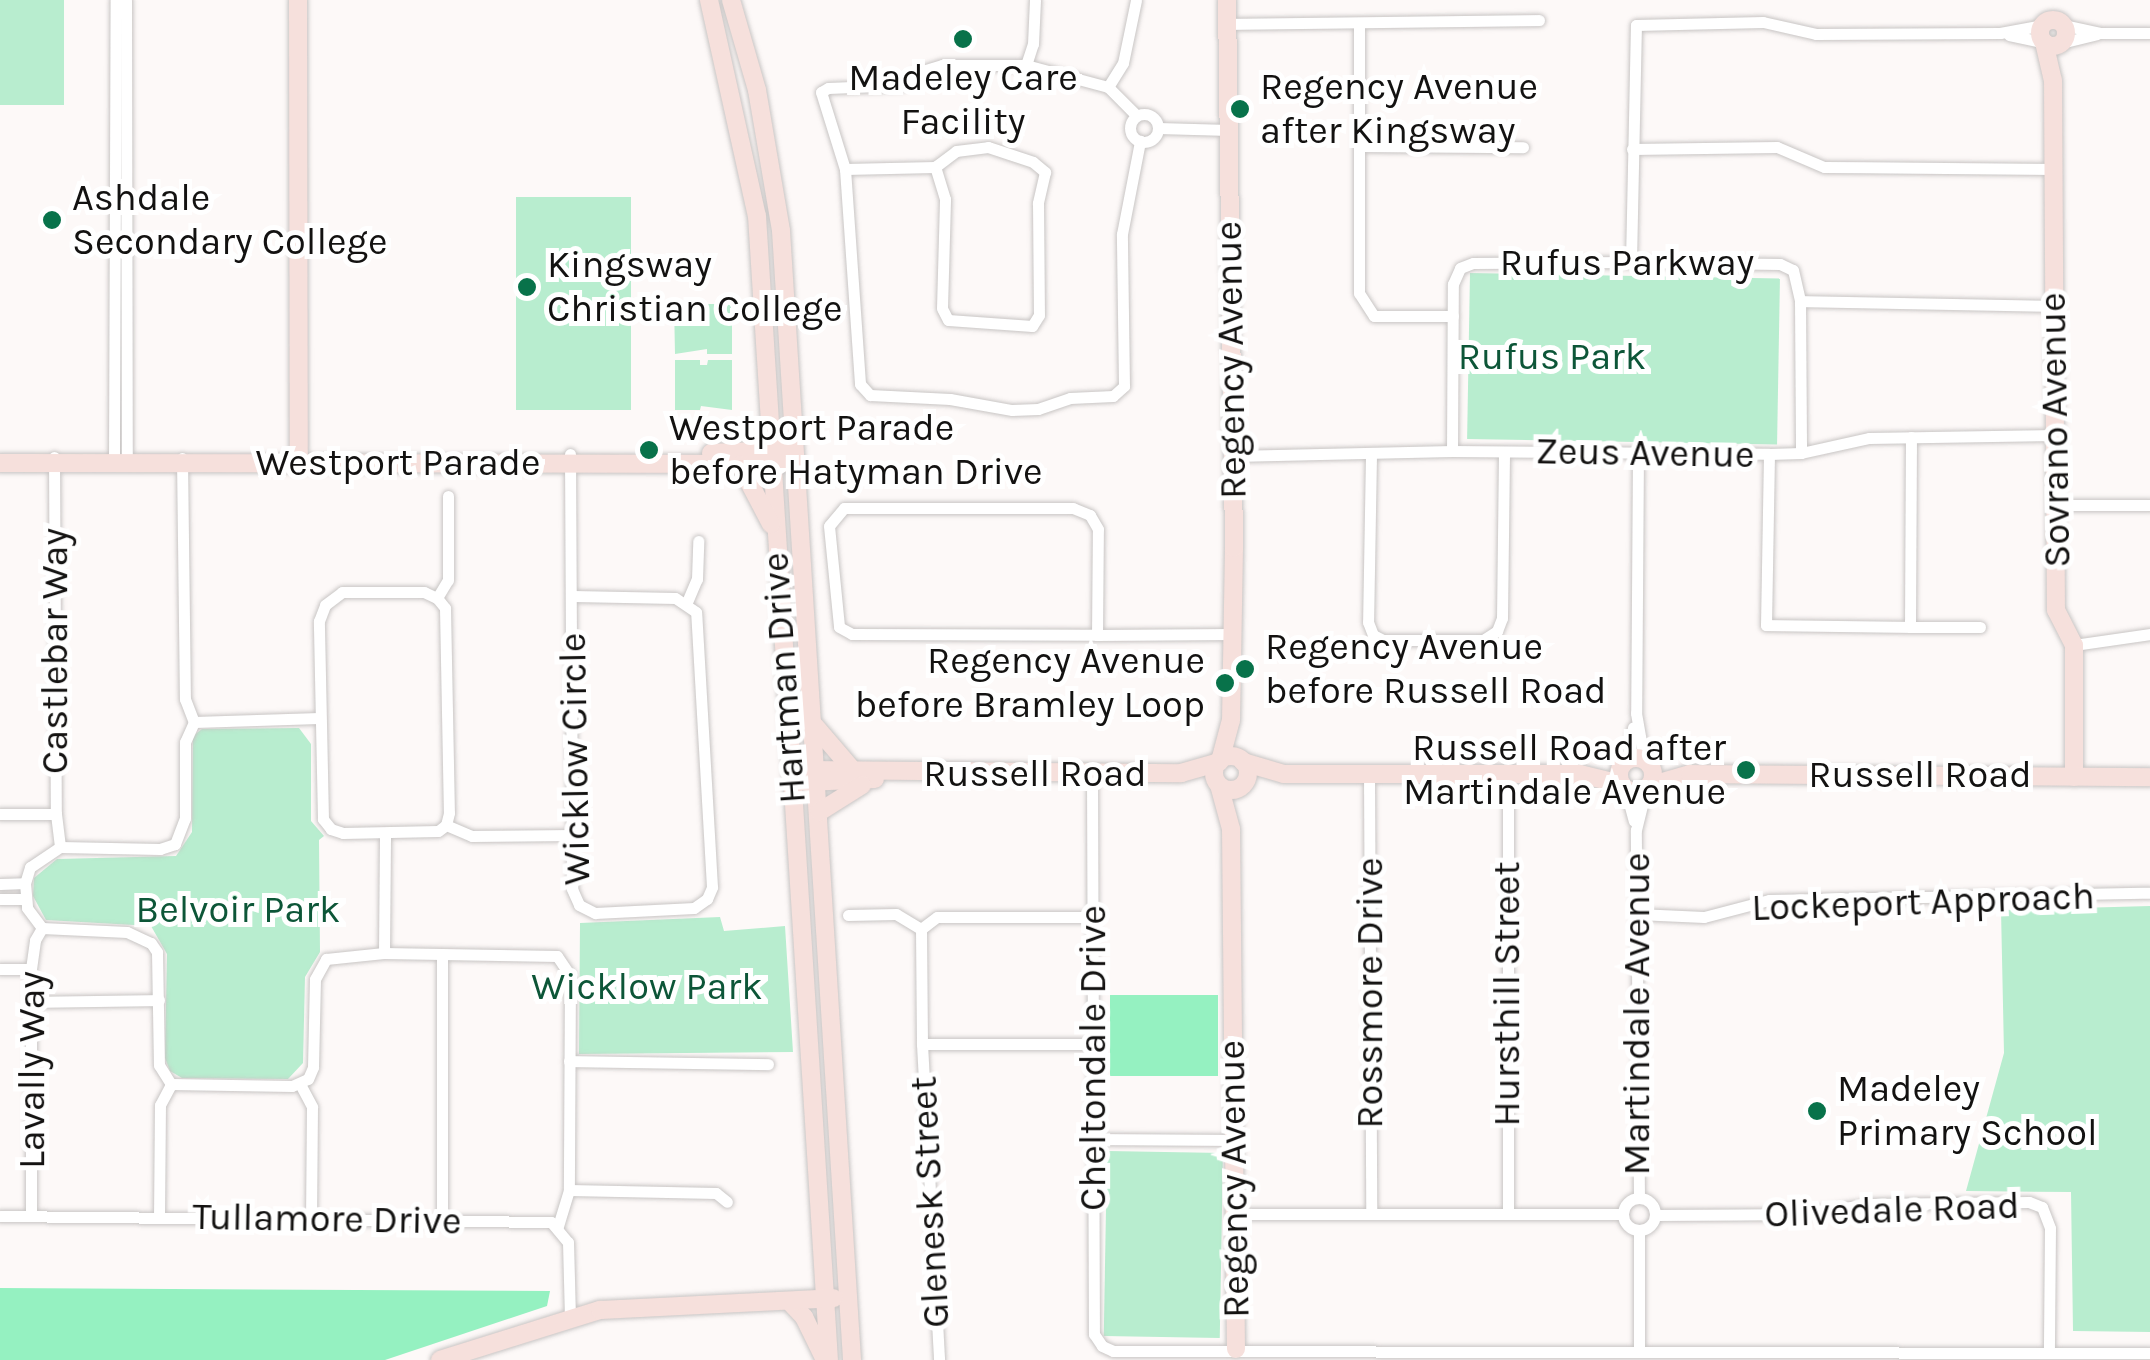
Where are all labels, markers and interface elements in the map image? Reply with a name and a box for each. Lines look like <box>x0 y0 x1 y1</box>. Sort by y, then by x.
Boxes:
marker: Madeley Care Facility <box>952 28 974 50</box>
place label: Madeley Care Facility <box>848 55 1078 144</box>
place label: Regency Avenue after Kingsway <box>1260 64 1538 153</box>
marker: Regency Avenue after Kingsway <box>1229 98 1251 120</box>
place label: Ashdale Secondary College <box>72 175 387 264</box>
marker: Ashdale Secondary College <box>41 209 63 231</box>
street label: Regency Avenue <box>1206 221 1256 499</box>
street label: Rufus Parkway <box>1500 240 1754 286</box>
place label: Kingsway Christian College <box>547 242 843 332</box>
marker: Kingsway Christian College <box>516 276 538 298</box>
street label: Sovrano Avenue <box>2030 292 2080 568</box>
park label: Rufus Park <box>1458 334 1646 380</box>
place label: Westport Parade before Hatyman Drive <box>669 405 1043 494</box>
street label: Zeus Avenue <box>1535 428 1755 478</box>
marker: Westport Parade before Hatyman Drive <box>638 439 660 461</box>
street label: Westport Parade <box>255 440 541 486</box>
street label: Castlebar Way <box>32 528 78 774</box>
street label: Hartman Drive <box>752 551 816 805</box>
place label: Regency Avenue before Russell Road <box>1265 624 1607 714</box>
street label: Wicklow Circle <box>550 632 600 886</box>
place label: Regency Avenue before Bramley Loop <box>855 638 1205 728</box>
marker: Regency Avenue before Russell Road <box>1234 658 1256 680</box>
marker: Regency Avenue before Bramley Loop <box>1214 672 1236 694</box>
place label: Russell Road after Martindale Avenue <box>1403 725 1726 814</box>
street label: Russell Road <box>923 751 1147 797</box>
street label: Russell Road <box>1808 752 2032 798</box>
marker: Russell Road after Martindale Avenue <box>1735 759 1757 781</box>
street label: Martindale Avenue <box>1614 852 1660 1176</box>
street label: Rossmore Drive <box>1347 857 1393 1129</box>
street label: Hursthill Street <box>1484 861 1530 1127</box>
street label: Lockeport Approach <box>1751 873 2095 931</box>
park label: Belvoir Park <box>136 887 340 933</box>
street label: Cheltondale Drive <box>1070 905 1116 1211</box>
park label: Wicklow Park <box>531 964 763 1010</box>
street label: Lavally Way <box>9 971 55 1169</box>
street label: Regency Avenue <box>1209 1040 1259 1318</box>
place label: Madeley Primary School <box>1837 1066 2098 1156</box>
street label: Glenesk Street <box>901 1075 959 1329</box>
marker: Madeley Primary School <box>1806 1100 1828 1122</box>
street label: Olivedale Road <box>1764 1183 2020 1237</box>
street label: Tullamore Drive <box>192 1194 462 1244</box>

